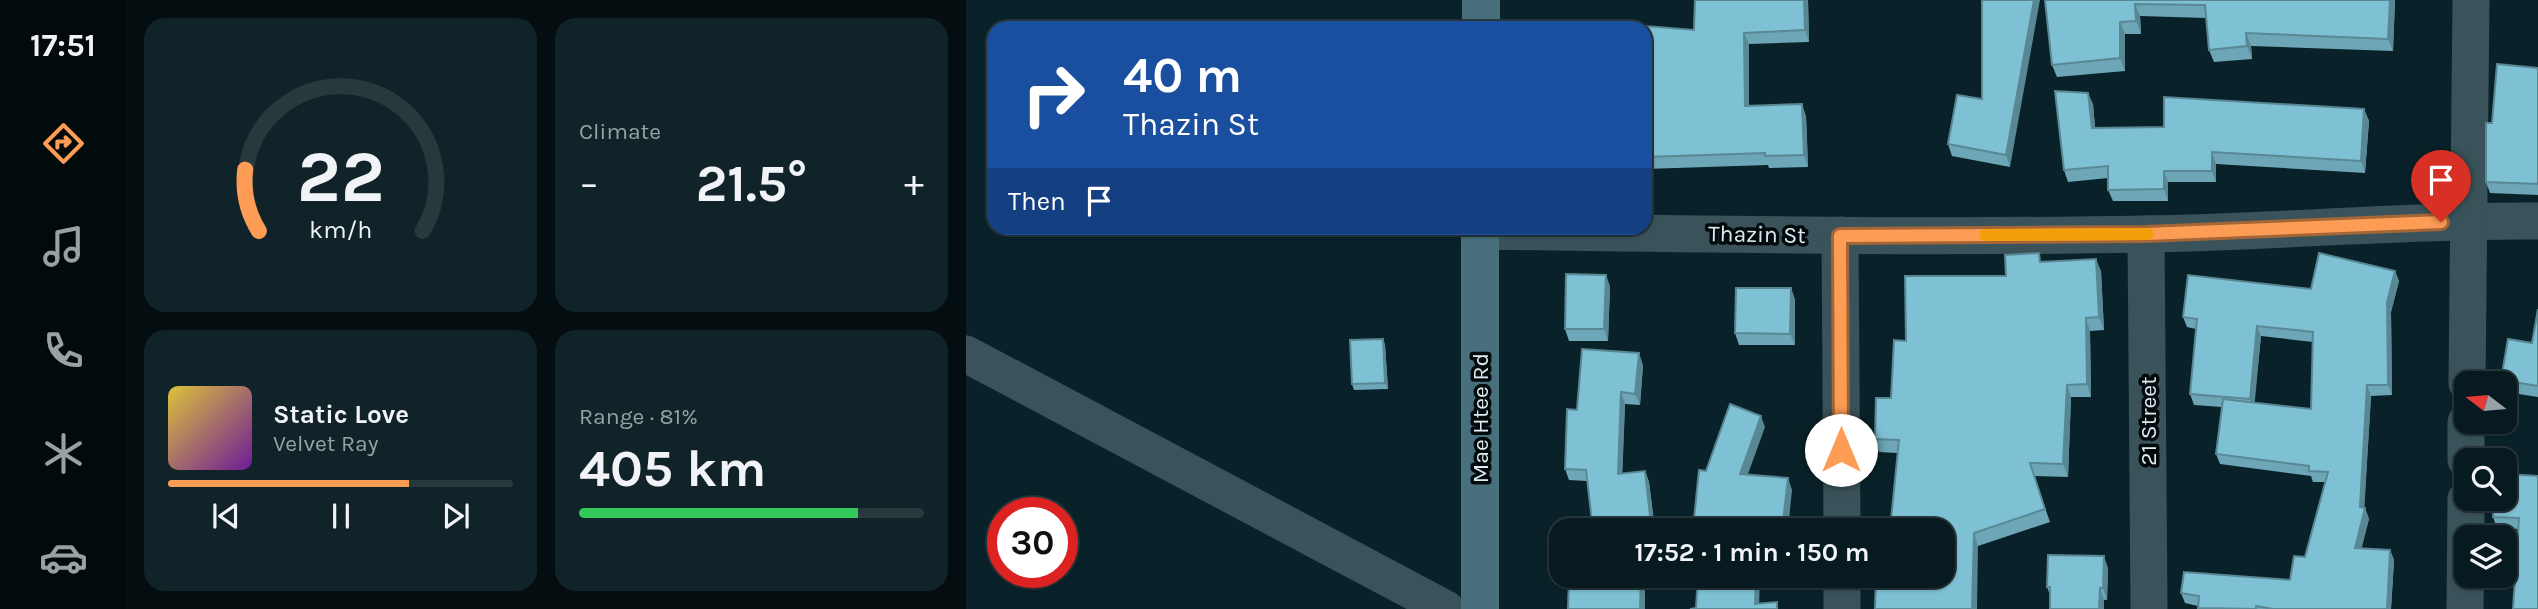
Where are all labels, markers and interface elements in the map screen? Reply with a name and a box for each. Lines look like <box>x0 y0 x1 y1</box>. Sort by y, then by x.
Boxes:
text: 17:51 <box>30 27 96 64</box>
text: 40 m <box>1123 47 1242 104</box>
icon: right <box>1008 49 1099 140</box>
text: Thazin St <box>1123 106 1259 143</box>
text: Climate <box>579 118 661 145</box>
icon: directions <box>39 119 88 168</box>
text: 22 <box>296 134 385 219</box>
pin <box>2411 150 2471 222</box>
text: 21.5° <box>696 153 807 214</box>
text: − <box>579 161 599 206</box>
text: + <box>904 161 924 206</box>
icon: arrive <box>2422 161 2460 199</box>
icon: arrive <box>1080 182 1118 220</box>
text: Then <box>1008 186 1066 217</box>
text: km/h <box>309 215 372 244</box>
street label: Thazin St <box>1708 220 1806 249</box>
icon: music <box>39 222 88 271</box>
icon: phone <box>39 326 88 375</box>
street label: Mae Htee Rd <box>1467 353 1494 483</box>
north arrow <box>2454 371 2516 434</box>
map controls <box>2454 371 2517 588</box>
street label: 21 Street <box>2135 376 2162 466</box>
text: Static Love <box>273 399 409 430</box>
text: Range · 81% <box>579 403 698 430</box>
position arrow <box>1804 413 1878 487</box>
icon: climate <box>39 429 88 478</box>
text: Velvet Ray <box>273 430 378 457</box>
text: 405 km <box>579 438 766 499</box>
button: search <box>2454 448 2517 511</box>
icon: previous <box>207 497 245 535</box>
icon: pause <box>322 497 360 535</box>
icon: next <box>437 497 475 535</box>
speed limit sign: 30 <box>987 497 1078 588</box>
button: layers <box>2454 525 2517 588</box>
icon: car <box>39 533 88 582</box>
text: 17:52 · 1 min · 150 m <box>1635 537 1869 568</box>

